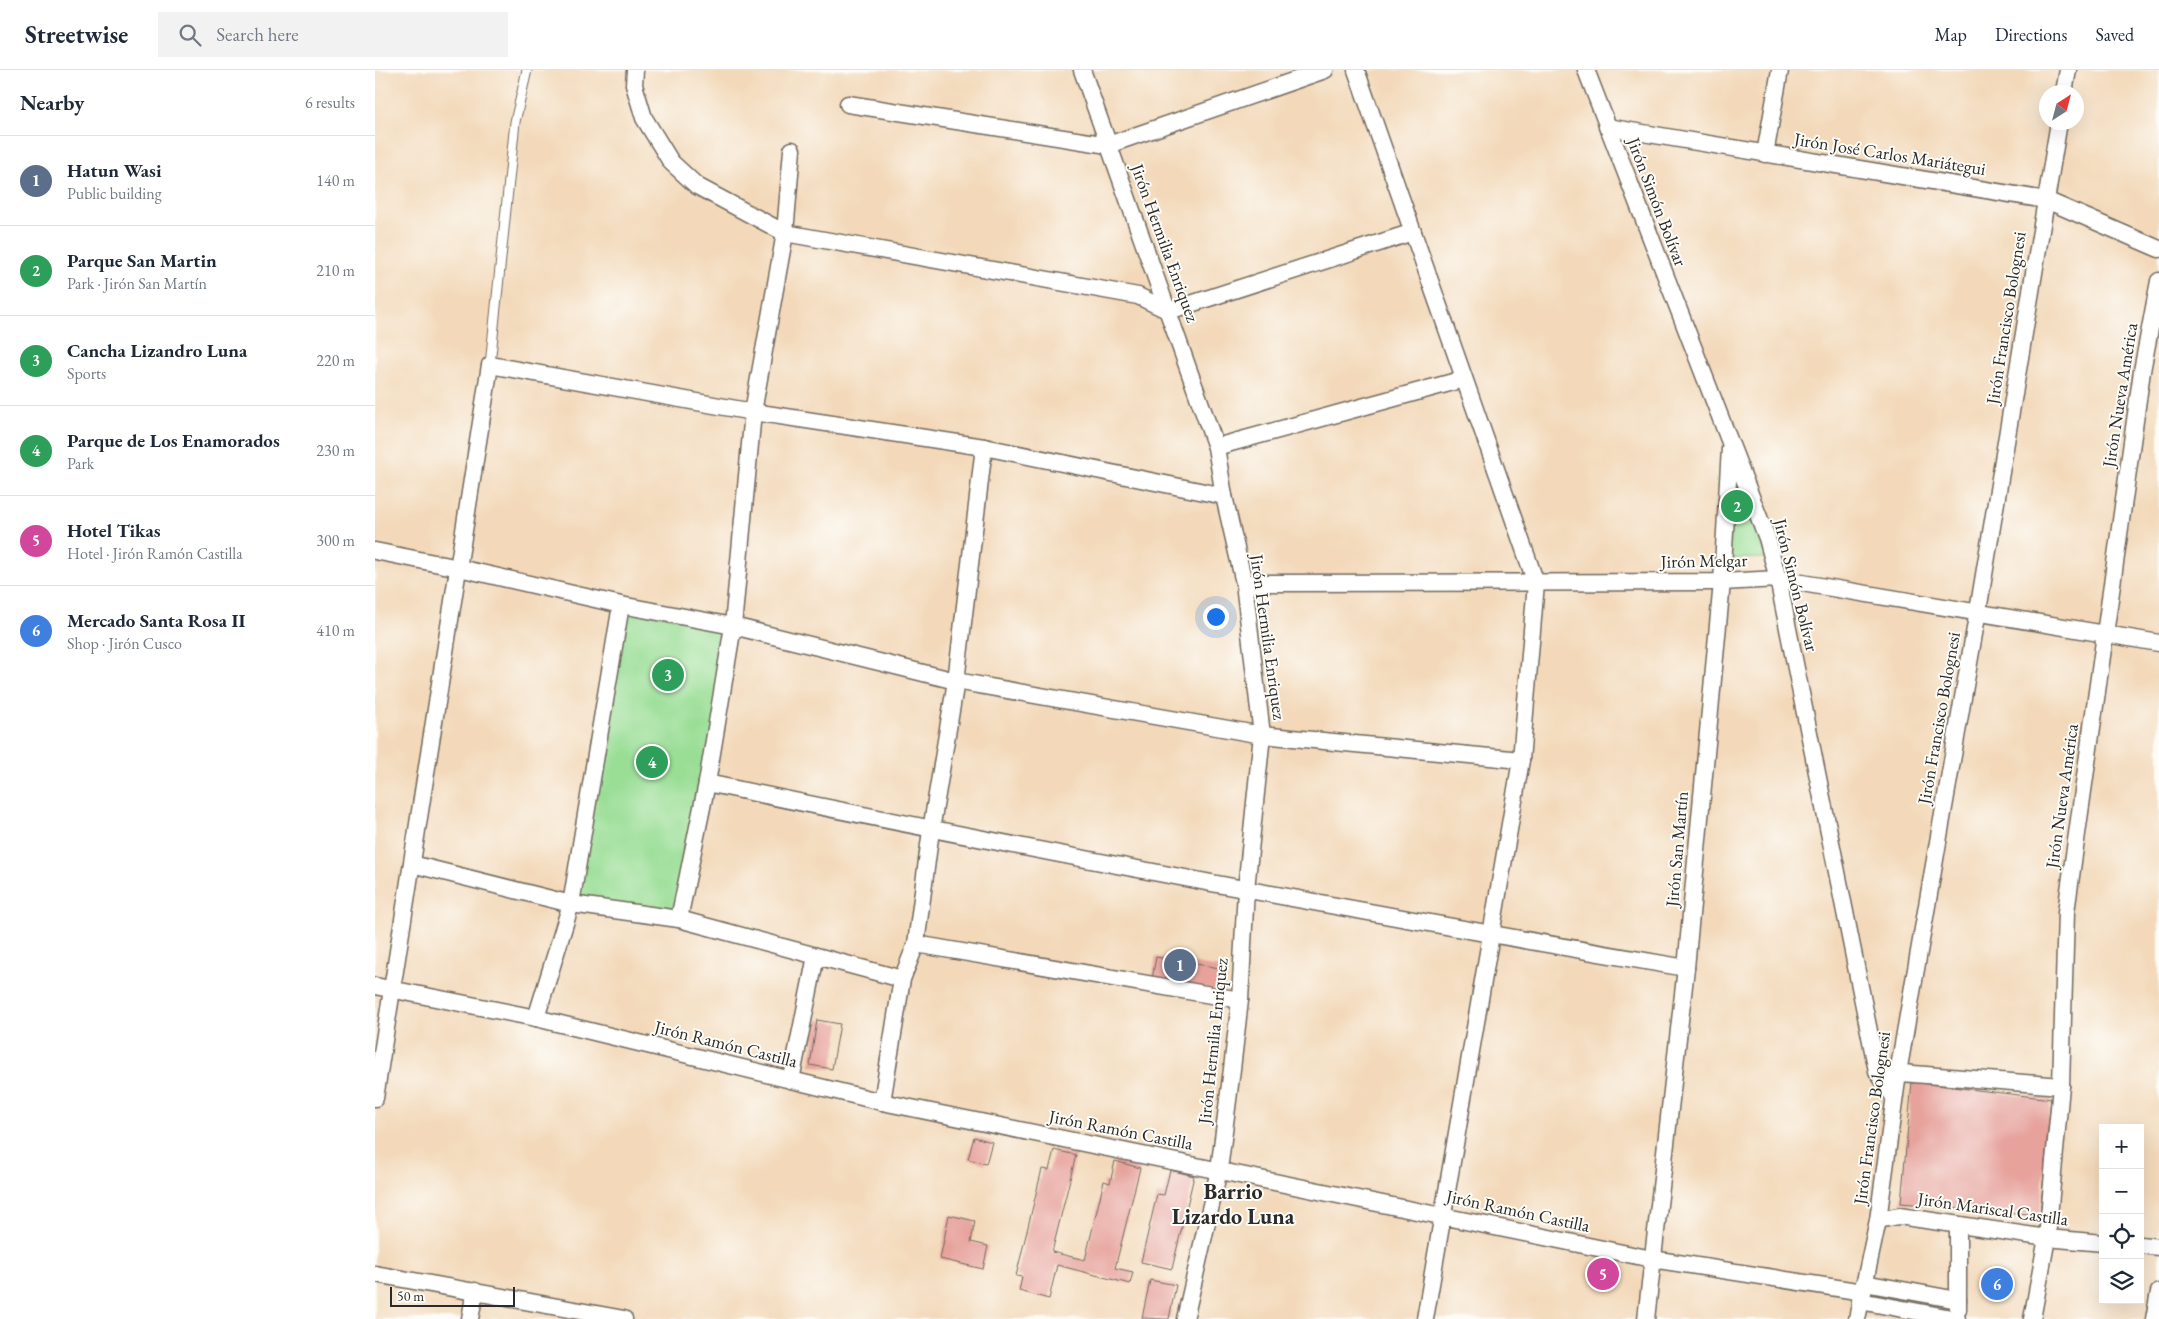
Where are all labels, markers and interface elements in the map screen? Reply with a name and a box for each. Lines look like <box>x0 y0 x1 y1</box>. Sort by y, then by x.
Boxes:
search box <box>158 12 508 57</box>
text: Streetwise <box>25 19 128 50</box>
icon: search <box>176 21 204 49</box>
text: Search here <box>216 22 299 47</box>
text: Map <box>1935 23 1967 46</box>
text: Directions <box>1995 23 2067 46</box>
text: Saved <box>2095 23 2134 46</box>
north arrow <box>2039 85 2084 130</box>
text: Nearby <box>20 89 84 116</box>
text: 6 results <box>305 92 355 113</box>
street label: Jirón José Carlos Mariátegui <box>1791 127 1988 180</box>
street label: Jirón Simón Bolívar <box>1622 132 1693 269</box>
text: Hatun Wasi <box>67 158 161 183</box>
street label: Jirón Hermilia Enriquez <box>1125 159 1205 325</box>
text: 1 <box>32 170 40 191</box>
text: 140 m <box>316 170 355 191</box>
text: Public building <box>67 183 162 204</box>
street label: Jirón Francisco Bolognesi <box>1980 229 2031 408</box>
text: Parque San Martin <box>67 248 217 273</box>
text: 2 <box>32 260 40 281</box>
text: 210 m <box>316 260 355 281</box>
text: Park · Jirón San Martín <box>67 273 207 294</box>
street label: Jirón Nueva América <box>2096 320 2142 471</box>
text: Cancha Lizandro Luna <box>67 338 247 363</box>
text: 3 <box>32 350 40 371</box>
text: 220 m <box>316 350 355 371</box>
text: Sports <box>67 363 106 384</box>
text: Parque de Los Enamorados <box>67 428 280 453</box>
text: 4 <box>32 440 40 461</box>
text: 230 m <box>316 440 355 461</box>
text: Park <box>67 453 94 474</box>
pin: 2 <box>1721 487 1753 525</box>
street label: Jirón Simón Bolívar <box>1768 514 1824 654</box>
text: Hotel Tikas <box>67 518 161 543</box>
text: 5 <box>32 530 40 551</box>
text: 300 m <box>316 530 355 551</box>
text: Hotel · Jirón Ramón Castilla <box>67 543 243 564</box>
street label: Jirón Melgar <box>1658 548 1748 573</box>
street label: Jirón Hermilia Enriquez <box>1245 551 1292 721</box>
your location <box>1203 604 1229 630</box>
text: Mercado Santa Rosa II <box>67 608 245 633</box>
text: 6 <box>32 620 40 641</box>
text: 410 m <box>316 620 355 641</box>
street label: Jirón Francisco Bolognesi <box>1912 629 1965 808</box>
text: Shop · Jirón Cusco <box>67 633 182 654</box>
pin: 3 <box>652 656 684 694</box>
street label: Jirón Nueva América <box>2040 721 2083 872</box>
pin: 4 <box>636 743 668 781</box>
street label: Jirón San Martín <box>1660 790 1693 910</box>
pin: 1 <box>1164 946 1196 984</box>
street label: Jirón Hermilia Enriquez <box>1192 957 1233 1127</box>
street label: Jirón Ramón Castilla <box>650 1014 801 1073</box>
street label: Jirón Francisco Bolognesi <box>1848 1029 1895 1208</box>
street label: Jirón Ramón Castilla <box>1045 1104 1196 1155</box>
map controls <box>2099 1124 2144 1304</box>
button: + <box>2099 1124 2144 1169</box>
button: − <box>2099 1169 2144 1214</box>
district label: Barrio Lizardo Luna <box>1172 1177 1295 1231</box>
street label: Jirón Ramón Castilla <box>1442 1184 1593 1237</box>
street label: Jirón Mariscal Castilla <box>1914 1186 2071 1231</box>
button: locate <box>2099 1214 2144 1259</box>
pin: 5 <box>1587 1255 1619 1293</box>
button: layers <box>2099 1259 2144 1304</box>
pin: 6 <box>1981 1265 2013 1303</box>
scale bar <box>390 1284 515 1307</box>
text: 50 m <box>397 1287 424 1305</box>

